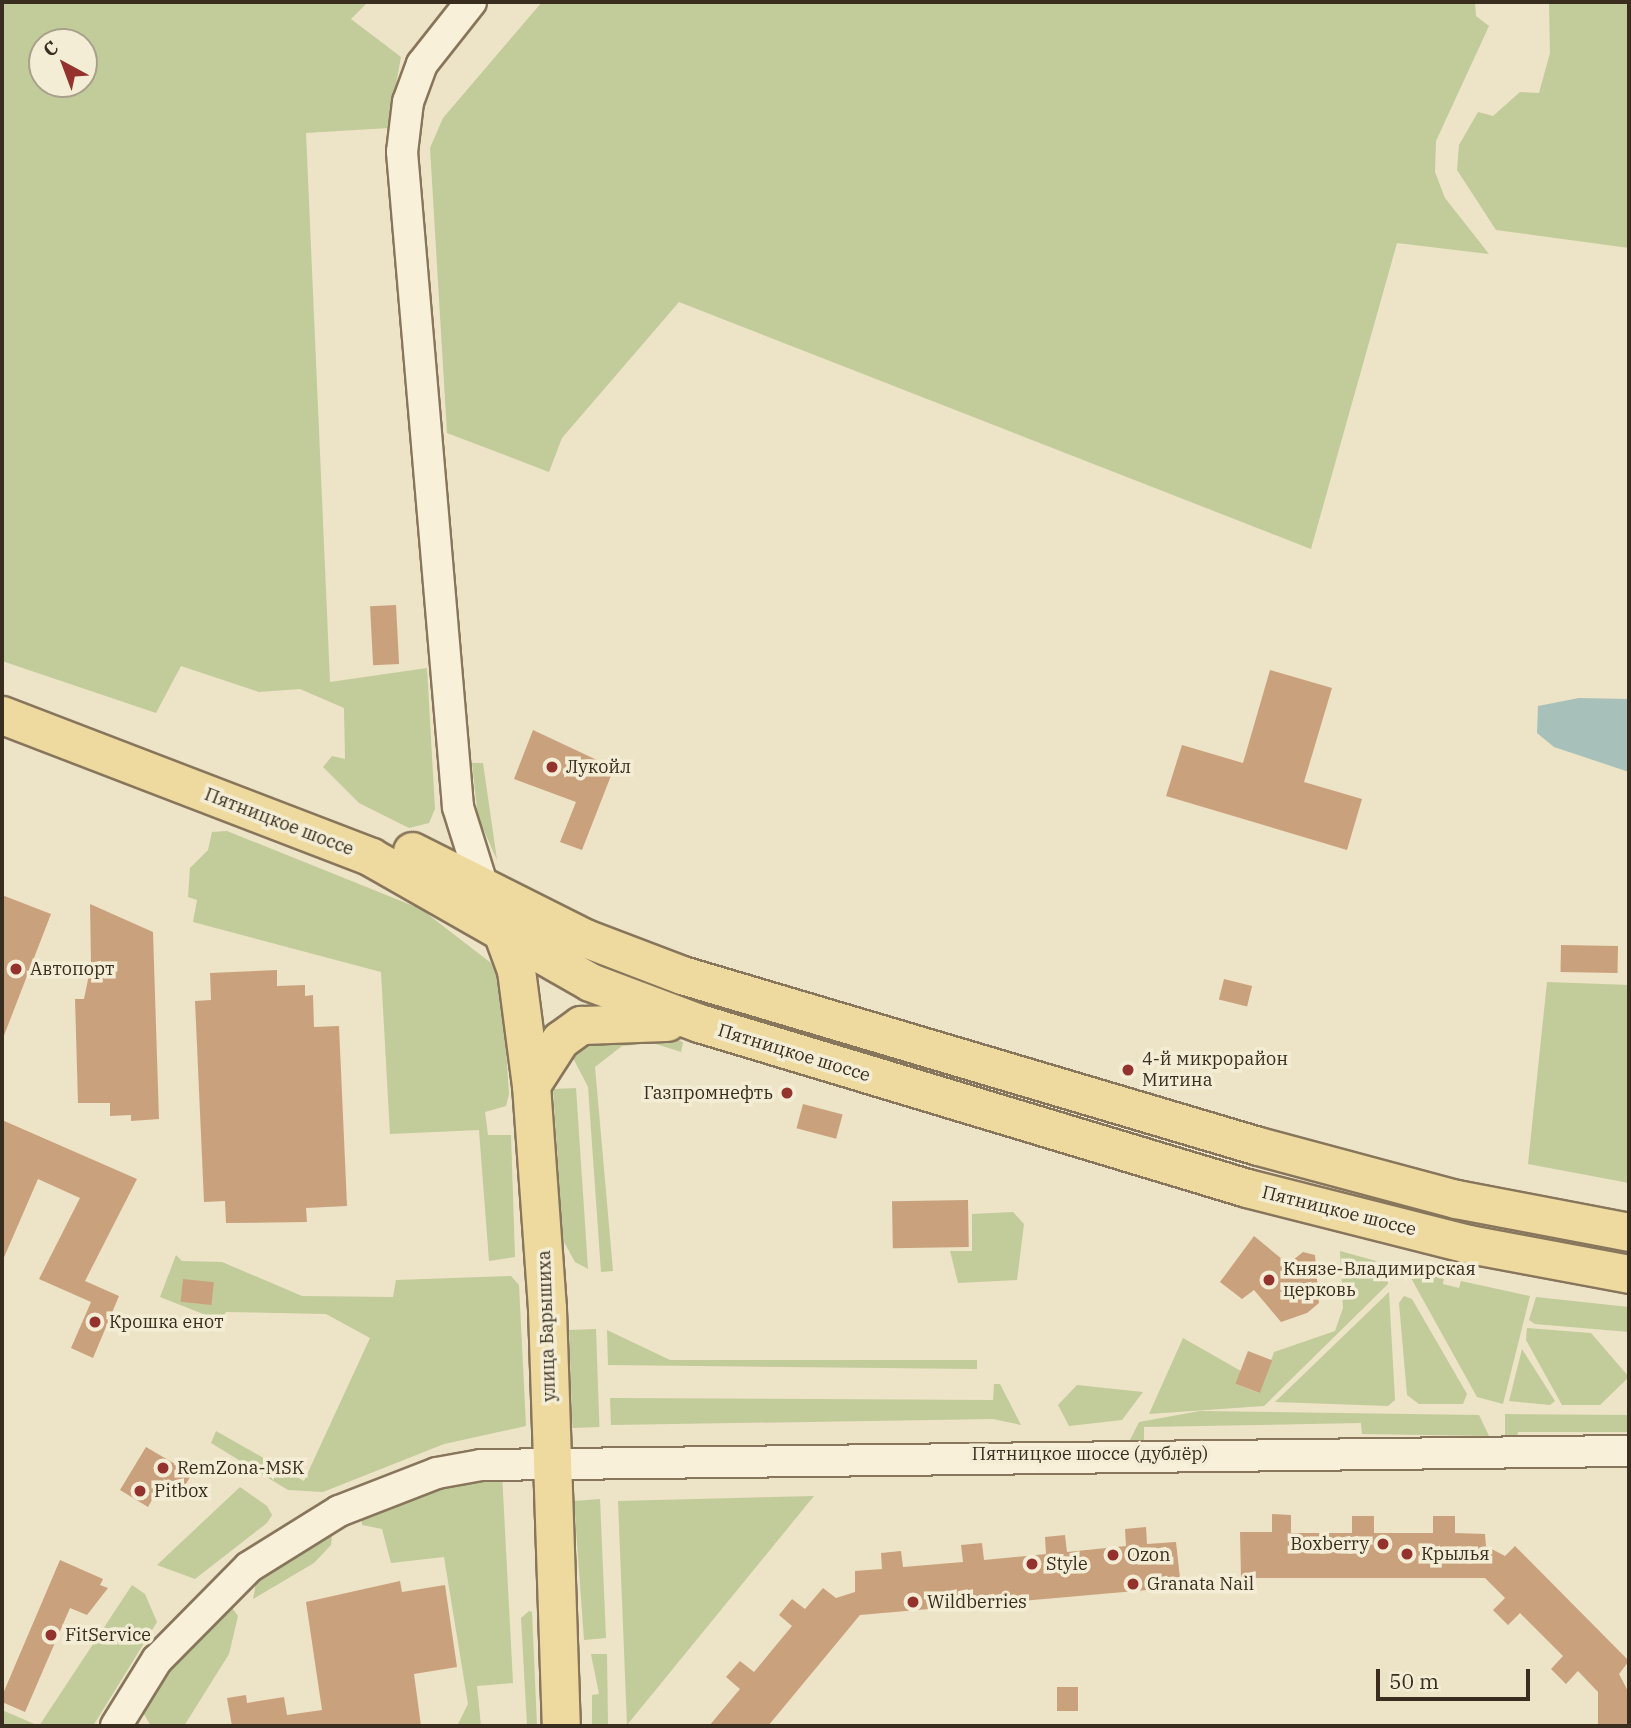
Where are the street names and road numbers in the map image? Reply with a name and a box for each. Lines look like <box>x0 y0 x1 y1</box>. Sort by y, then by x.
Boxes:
street label: Пятницкое шоссе <box>201 784 357 860</box>
street label: Пятницкое шоссе <box>715 1020 873 1086</box>
street label: Пятницкое шоссе <box>1260 1181 1418 1241</box>
street label: улица Барышиха <box>534 1250 560 1402</box>
street label: Пятницкое шоссе (дублёр) <box>972 1443 1208 1465</box>

